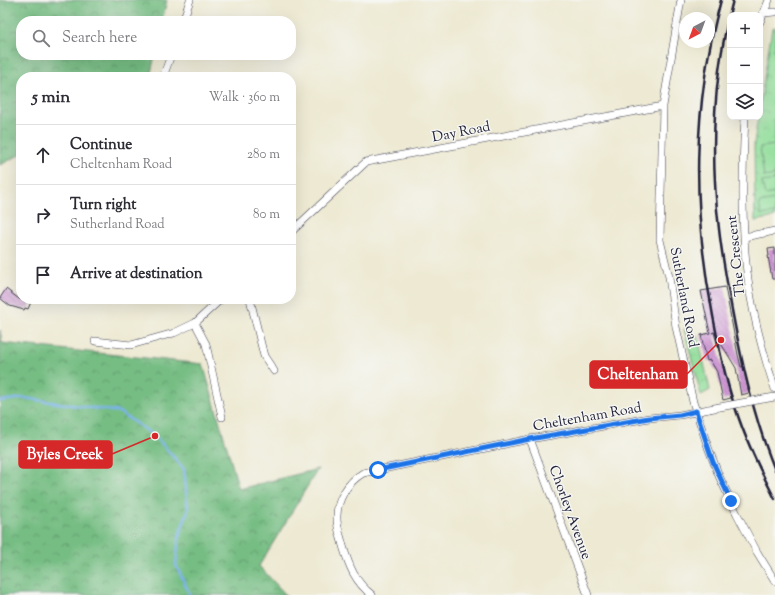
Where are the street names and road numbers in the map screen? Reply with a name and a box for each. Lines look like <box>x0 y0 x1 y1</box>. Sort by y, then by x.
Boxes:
street label: Day Road <box>431 118 492 148</box>
street label: The Crescent <box>723 214 751 297</box>
street label: Sutherland Road <box>664 245 703 349</box>
street label: Cheltenham Road <box>532 399 643 437</box>
street label: Chorley Avenue <box>543 463 595 563</box>

